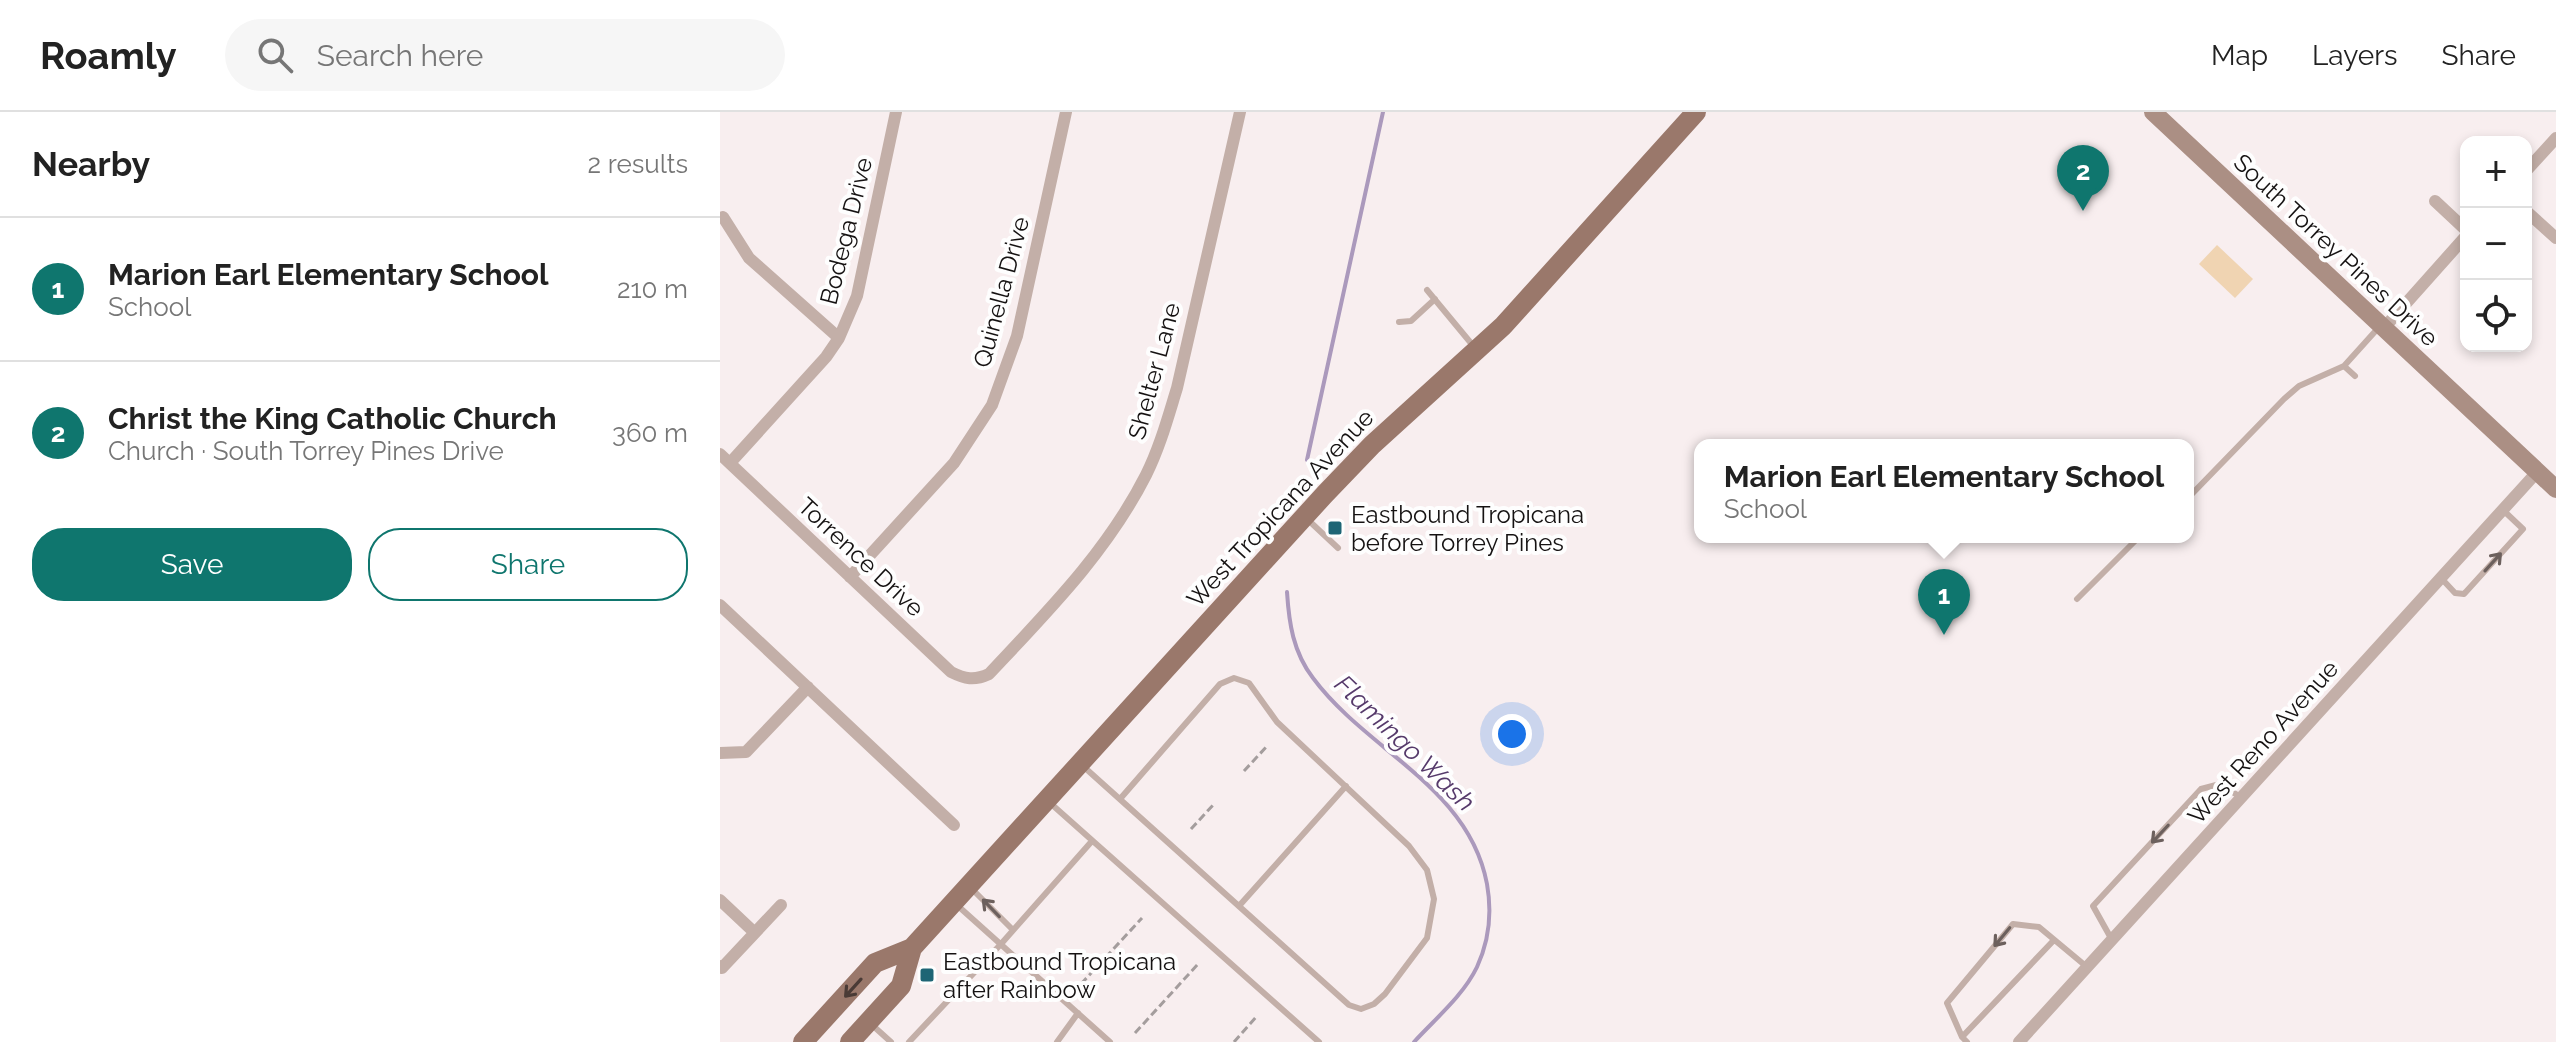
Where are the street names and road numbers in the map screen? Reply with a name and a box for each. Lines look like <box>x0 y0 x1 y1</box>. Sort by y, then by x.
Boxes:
street label: South Torrey Pines Drive <box>2228 148 2444 352</box>
street label: Bodega Drive <box>814 154 878 308</box>
street label: Quinella Drive <box>967 213 1035 371</box>
street label: Shelter Lane <box>1122 300 1186 442</box>
street label: West Tropicana Avenue <box>1181 403 1379 613</box>
street label: Torrence Drive <box>792 491 930 623</box>
street label: West Reno Avenue <box>2182 654 2344 830</box>

